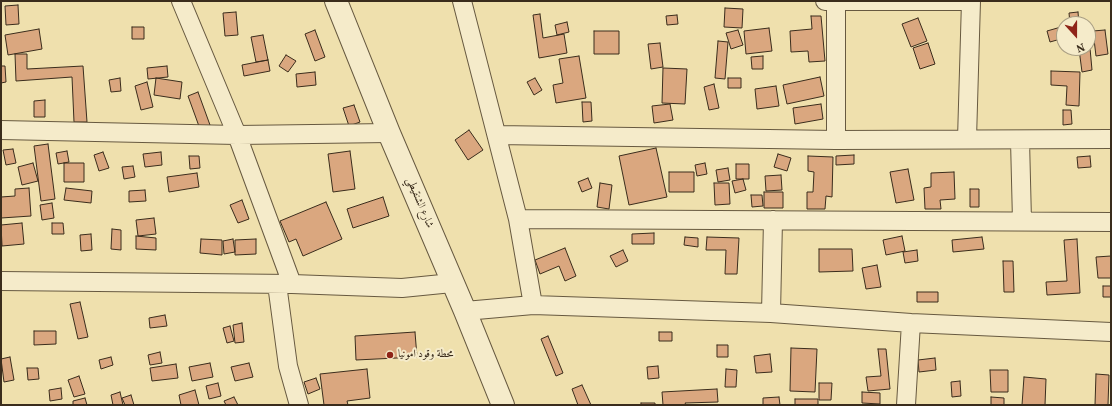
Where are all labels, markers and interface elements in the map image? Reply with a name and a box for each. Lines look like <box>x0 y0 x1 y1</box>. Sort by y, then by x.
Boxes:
north arrow <box>1056 16 1096 56</box>
text: N <box>1074 38 1087 55</box>
street label: شارع الشنقيطي <box>402 176 436 230</box>
place label: محطة وقود امونيا <box>398 348 454 362</box>
marker: محطة وقود امونيا <box>385 350 395 360</box>

